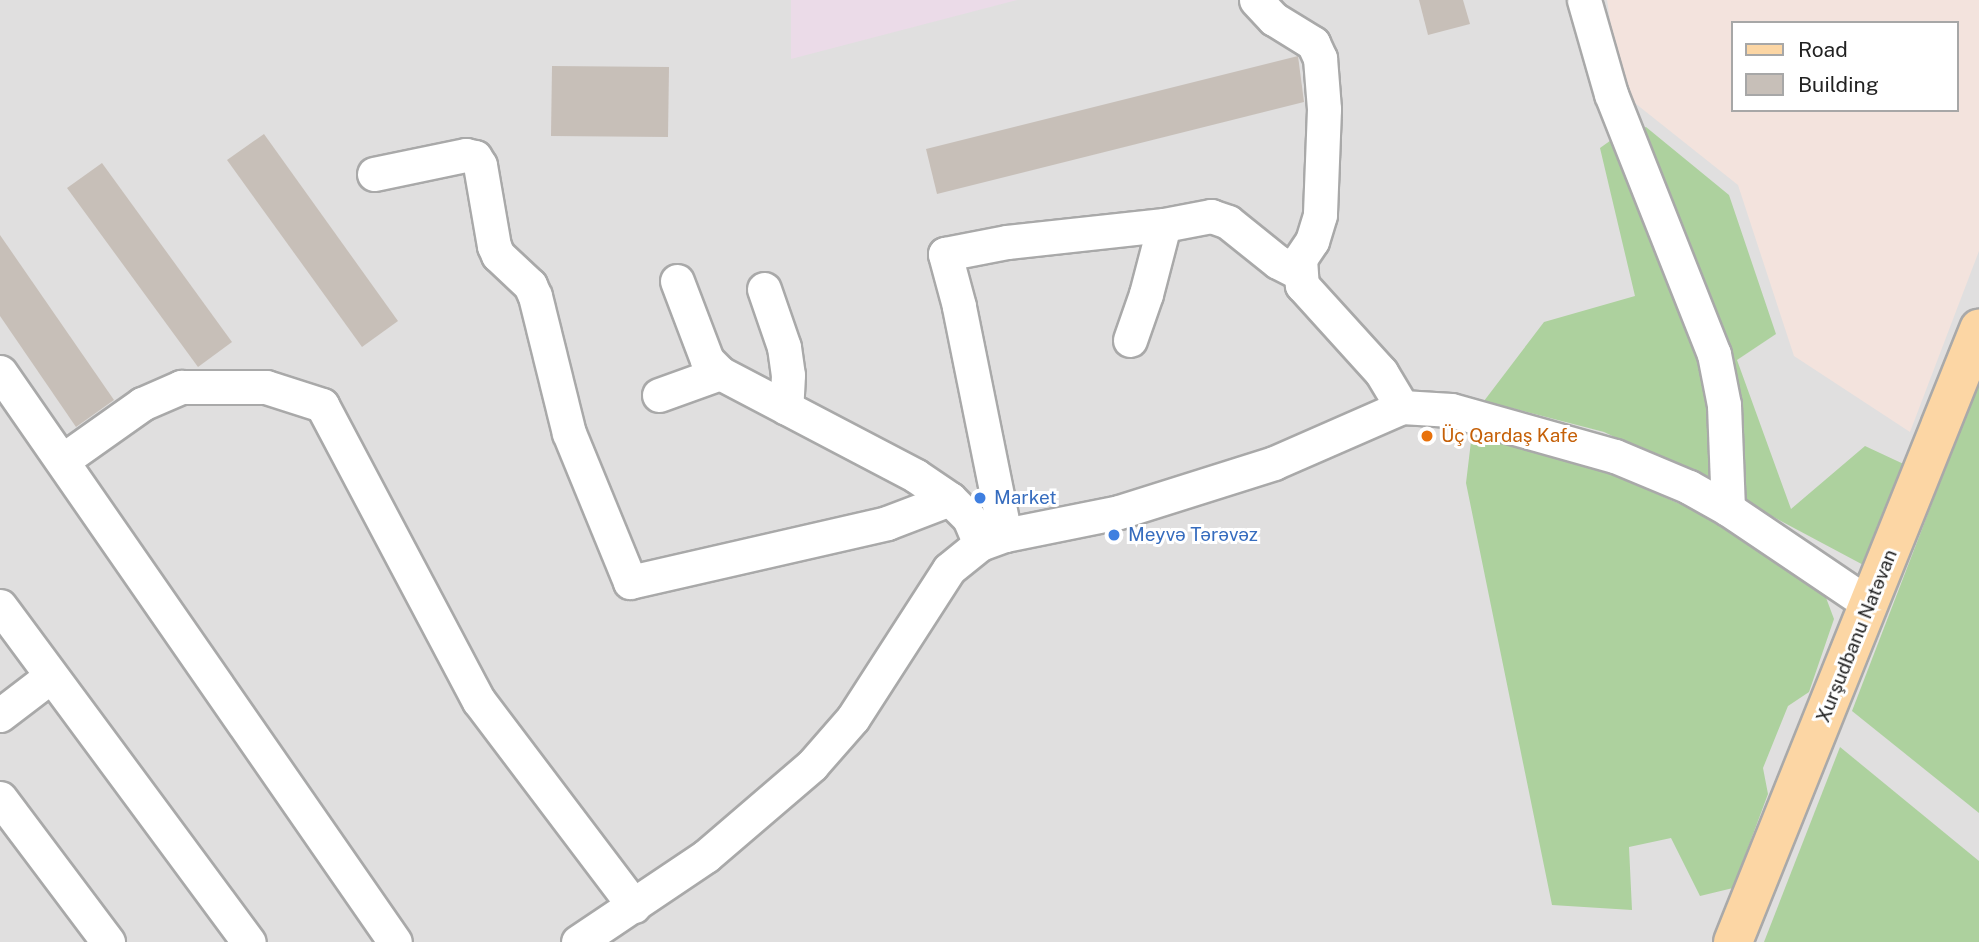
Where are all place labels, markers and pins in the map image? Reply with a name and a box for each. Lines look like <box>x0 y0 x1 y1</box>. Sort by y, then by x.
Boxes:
place label: Üç Qardaş Kafe <box>1441 425 1578 447</box>
marker: Üç Qardaş Kafe <box>1419 428 1435 444</box>
place label: Market <box>994 487 1057 509</box>
marker: Market <box>972 490 988 506</box>
place label: Meyvə Tərəvəz <box>1128 524 1258 546</box>
marker: Meyvə Tərəvəz <box>1106 527 1122 543</box>

